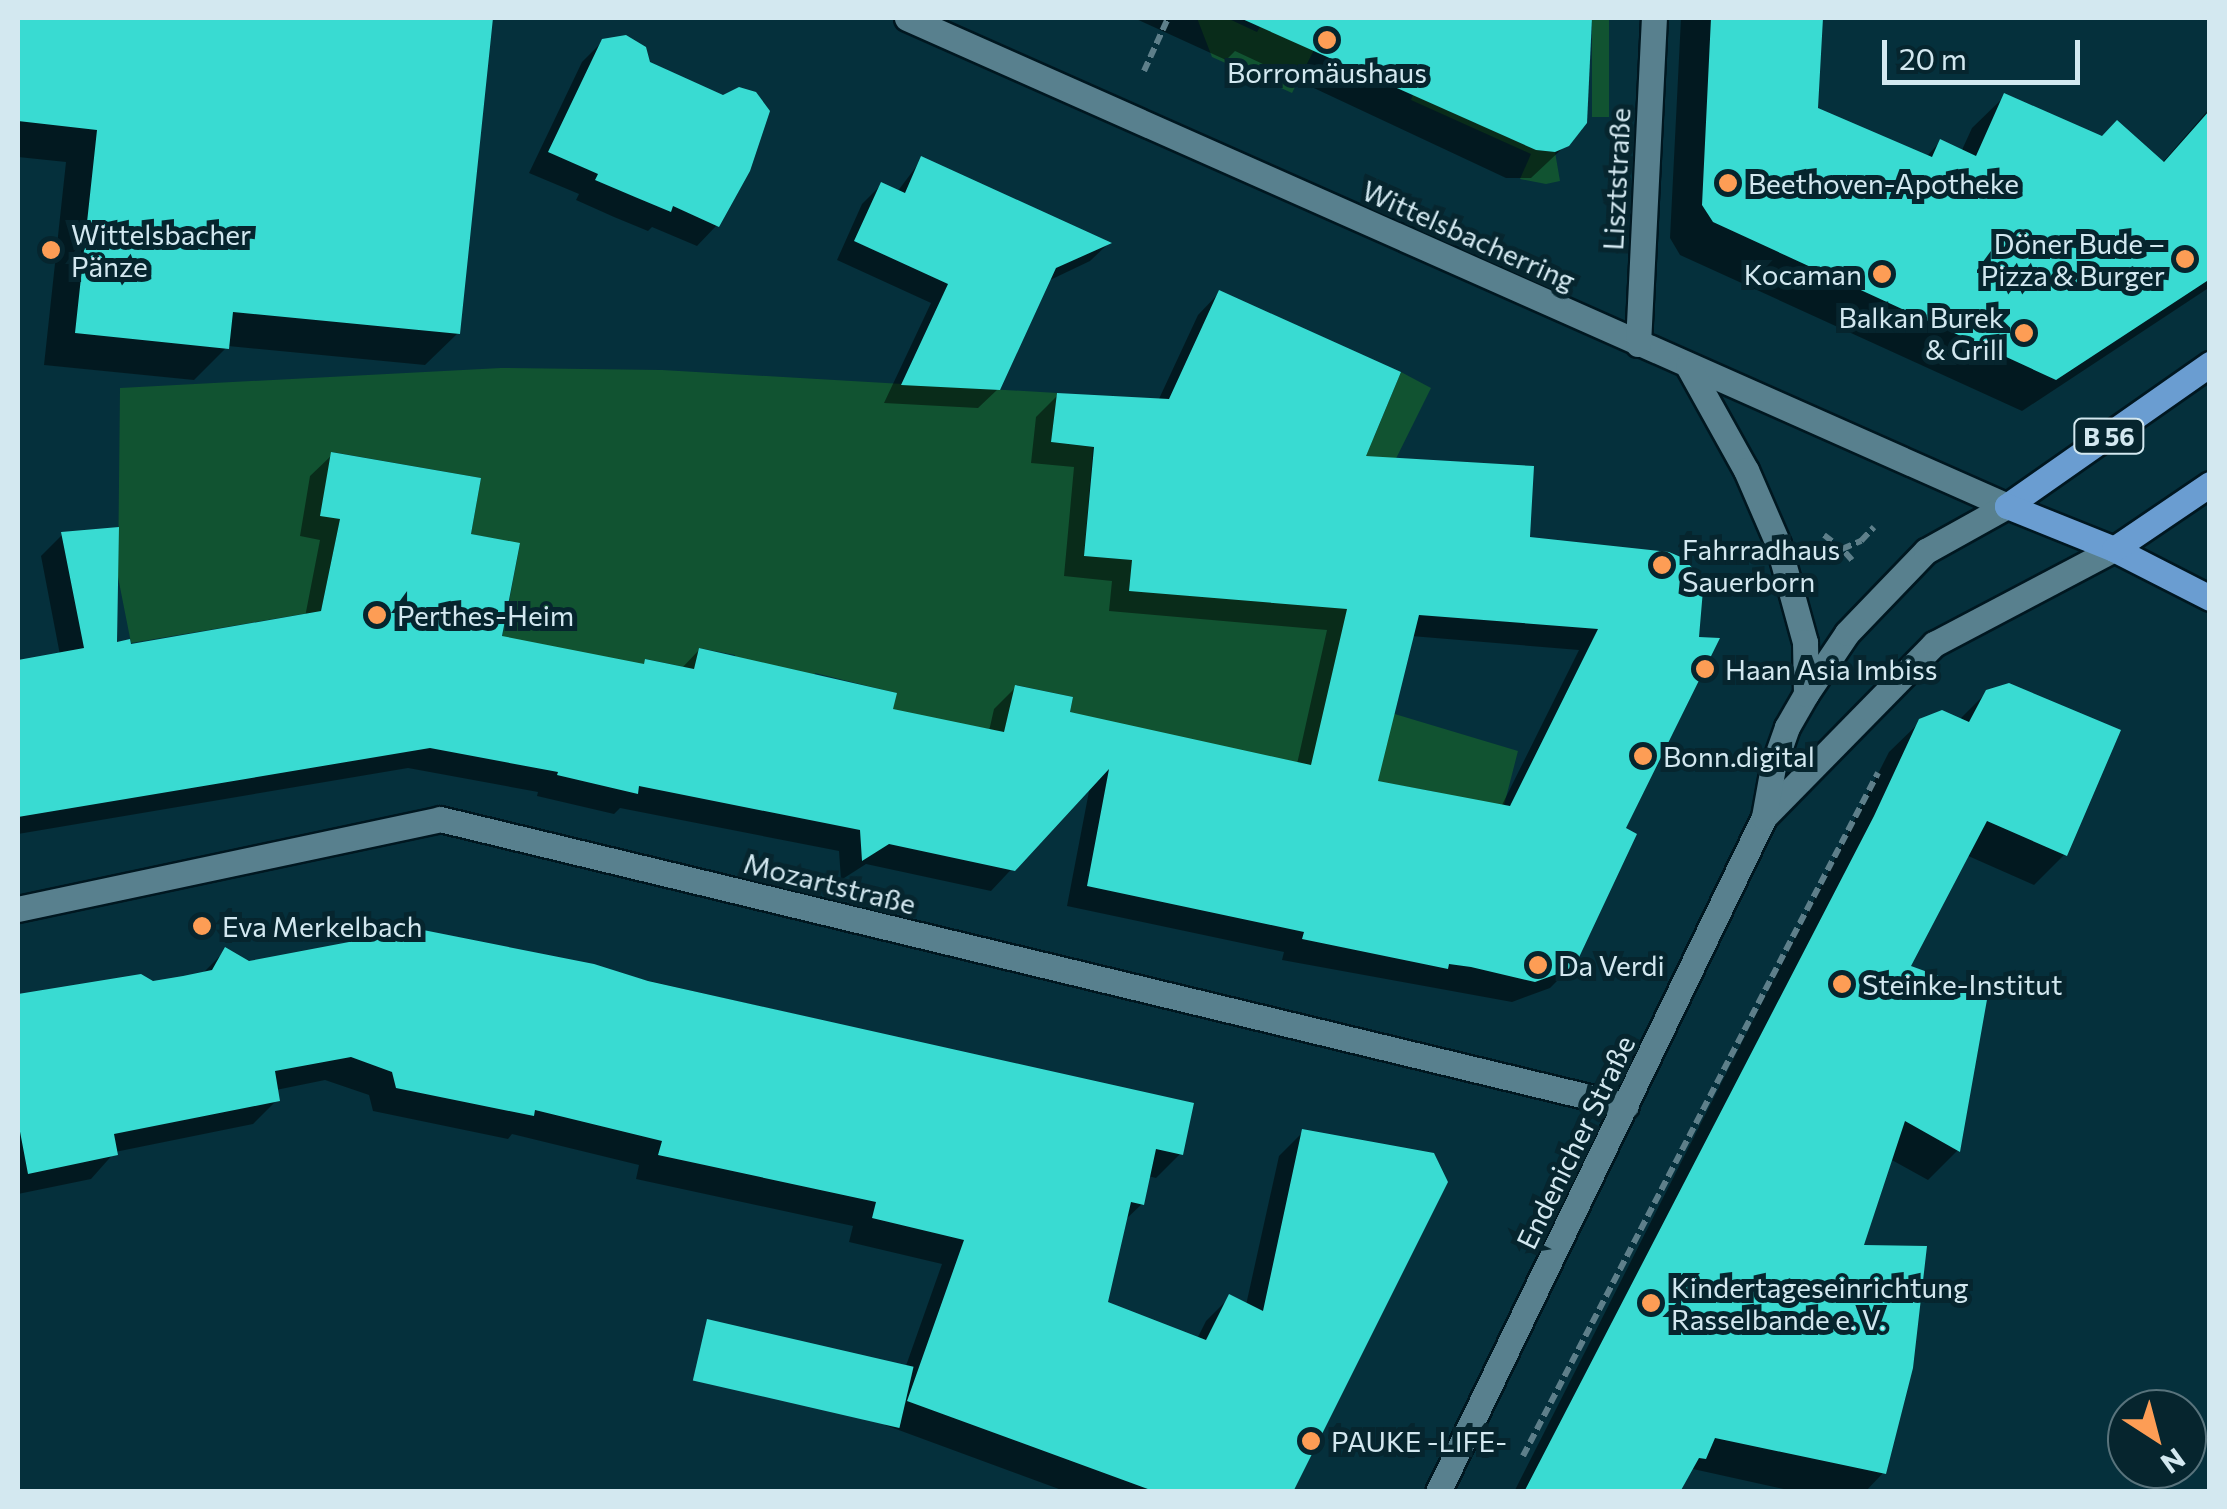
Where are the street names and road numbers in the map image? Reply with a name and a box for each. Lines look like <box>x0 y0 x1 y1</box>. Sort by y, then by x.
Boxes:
street label: Lisztstraße <box>1595 107 1637 251</box>
street label: Wittelsbacherring <box>1357 173 1581 297</box>
road number: B 56 <box>2072 416 2146 456</box>
street label: Mozartstraße <box>741 845 919 921</box>
street label: Endenicher Straße <box>1509 1030 1641 1254</box>

